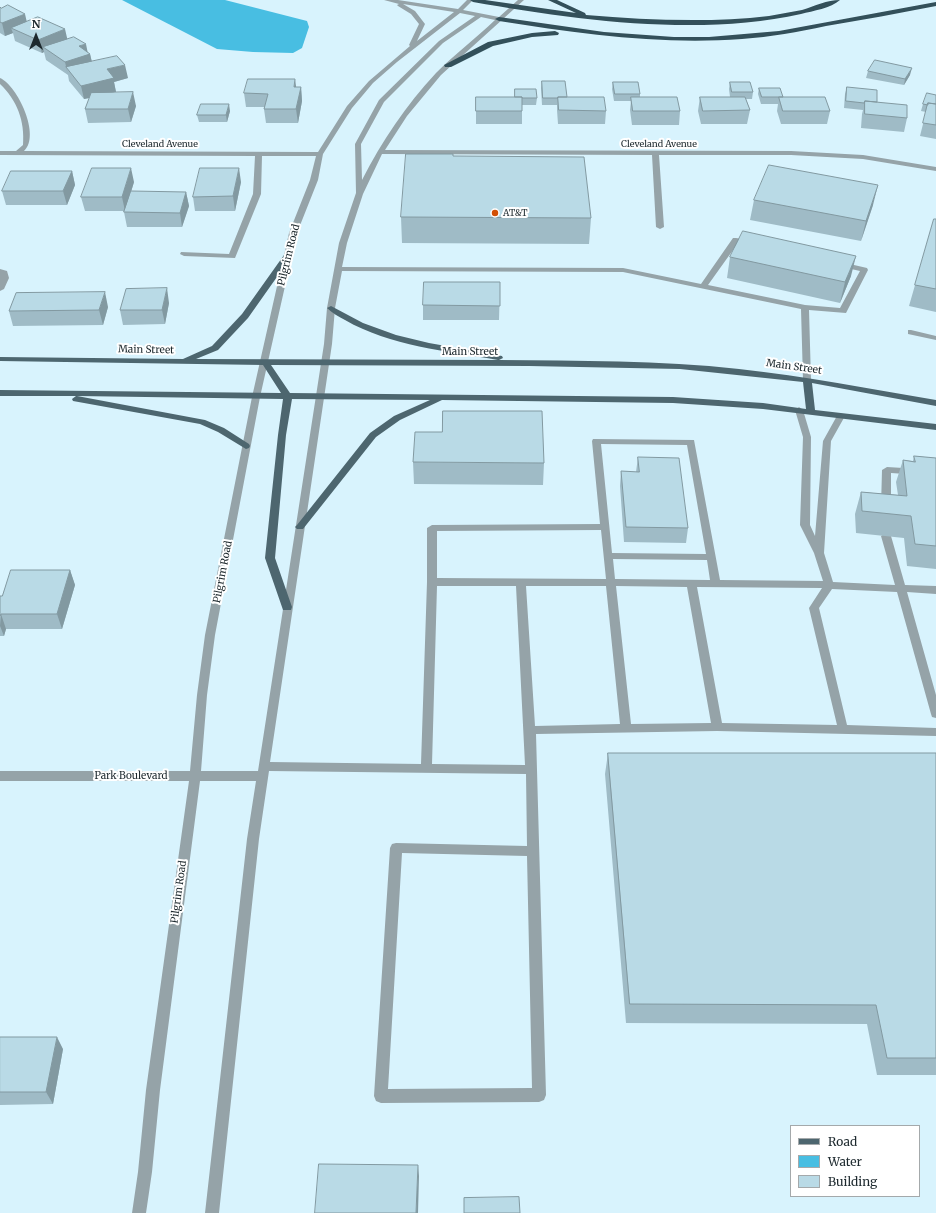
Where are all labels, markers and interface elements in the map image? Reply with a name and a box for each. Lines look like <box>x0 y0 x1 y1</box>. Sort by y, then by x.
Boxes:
north arrow <box>16 16 56 56</box>
text: N <box>32 17 40 31</box>
street label: Cleveland Avenue <box>122 139 198 149</box>
street label: Cleveland Avenue <box>621 139 697 149</box>
marker: AT&T <box>490 208 500 218</box>
place label: AT&T <box>503 208 527 218</box>
street label: Pilgrim Road <box>276 223 302 287</box>
street label: Main Street <box>118 344 174 356</box>
street label: Main Street <box>442 346 498 358</box>
street label: Main Street <box>765 357 823 377</box>
street label: Pilgrim Road <box>211 540 235 604</box>
street label: Park Boulevard <box>94 770 168 782</box>
street label: Pilgrim Road <box>169 860 189 924</box>
legend <box>790 1125 920 1197</box>
text: Road <box>828 1134 857 1149</box>
text: Water <box>828 1154 862 1169</box>
text: Building <box>828 1174 877 1189</box>

